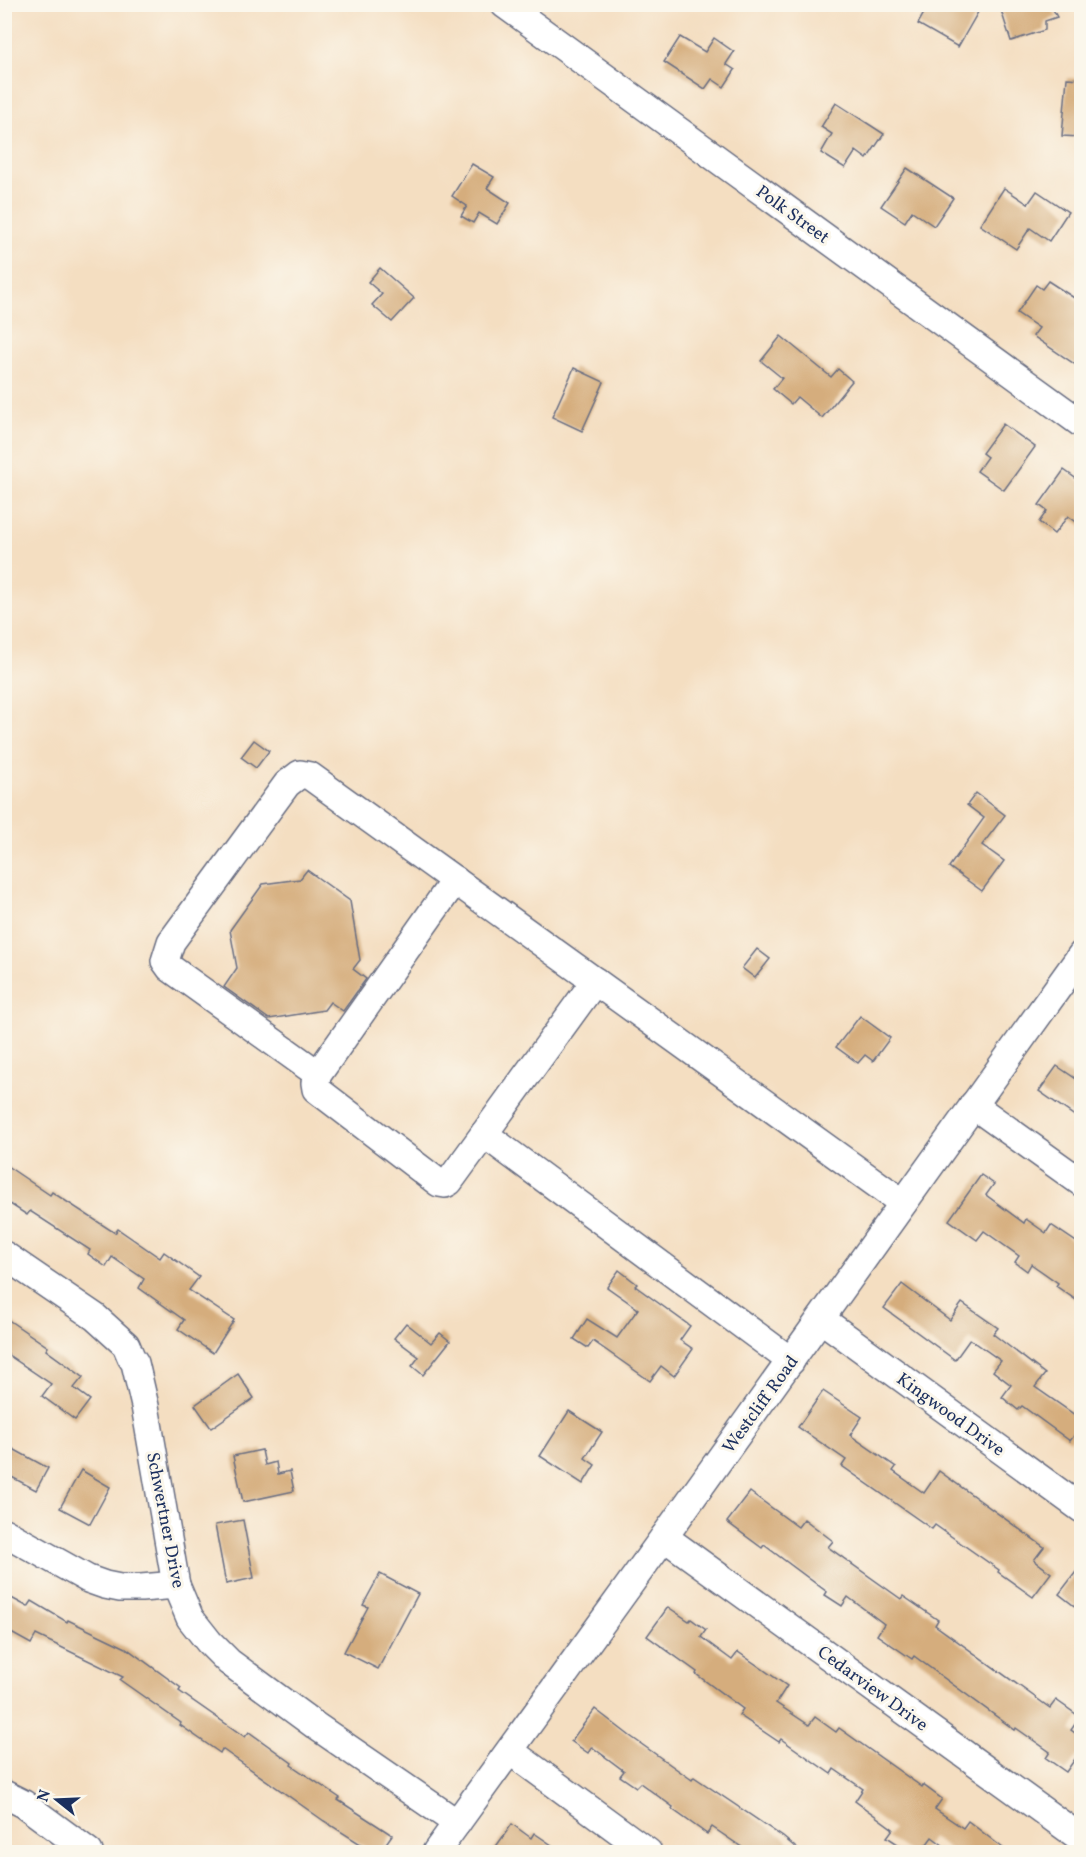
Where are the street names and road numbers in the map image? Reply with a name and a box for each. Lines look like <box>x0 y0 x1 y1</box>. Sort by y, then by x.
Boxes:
street label: Polk Street <box>750 180 834 250</box>
street label: Westcliff Road <box>717 1351 805 1459</box>
street label: Kingwood Drive <box>891 1367 1009 1463</box>
street label: Schwertner Drive <box>139 1450 190 1590</box>
street label: Cedarview Drive <box>812 1641 933 1738</box>

